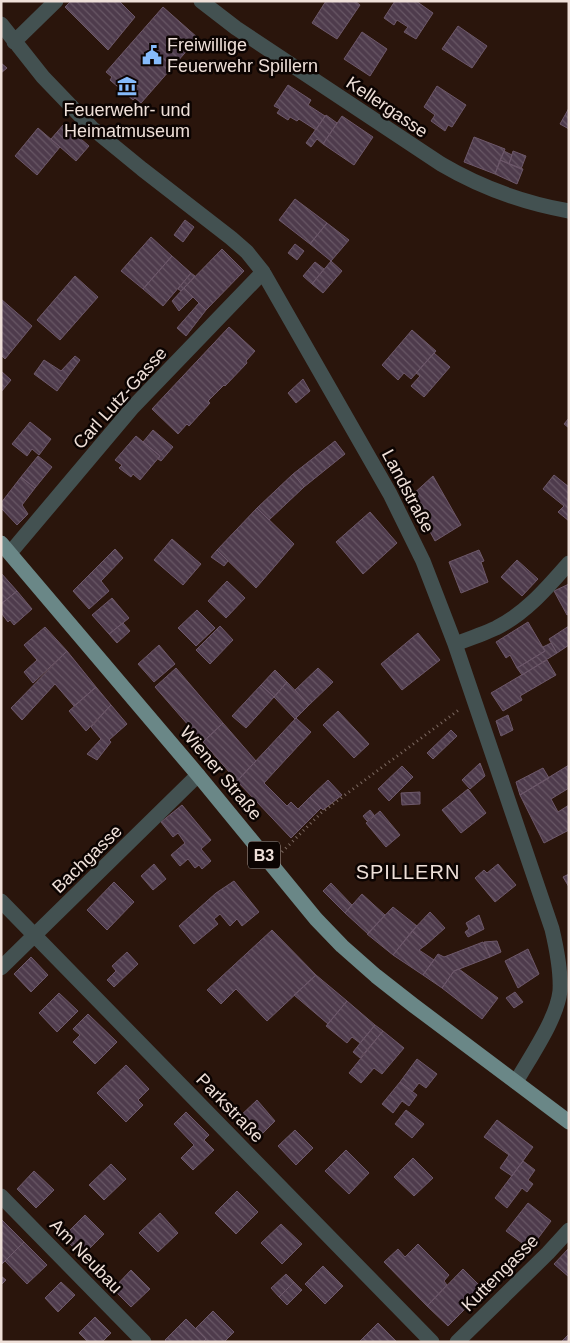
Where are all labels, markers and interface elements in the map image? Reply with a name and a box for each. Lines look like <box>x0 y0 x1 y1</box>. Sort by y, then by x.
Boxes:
place label: Freiwillige Feuerwehr Spillern <box>167 35 318 76</box>
public building icon: Freiwillige Feuerwehr Spillern <box>141 44 163 66</box>
street label: Kellergasse <box>342 72 432 142</box>
museum icon: Feuerwehr- und Heimatmuseum <box>116 75 138 97</box>
place label: Feuerwehr- und Heimatmuseum <box>63 100 191 141</box>
street label: Carl Lutz-Gasse <box>69 343 171 453</box>
street label: Landstraße <box>378 446 438 536</box>
street label: Wiener Straße <box>176 722 266 824</box>
street label: Bachgasse <box>48 821 126 897</box>
road number: B3 <box>248 842 280 868</box>
district label: SPILLERN <box>356 861 460 883</box>
street label: Parkstraße <box>192 1069 268 1147</box>
street label: Am Neubau <box>46 1215 126 1297</box>
street label: Kuttengasse <box>458 1231 542 1315</box>

